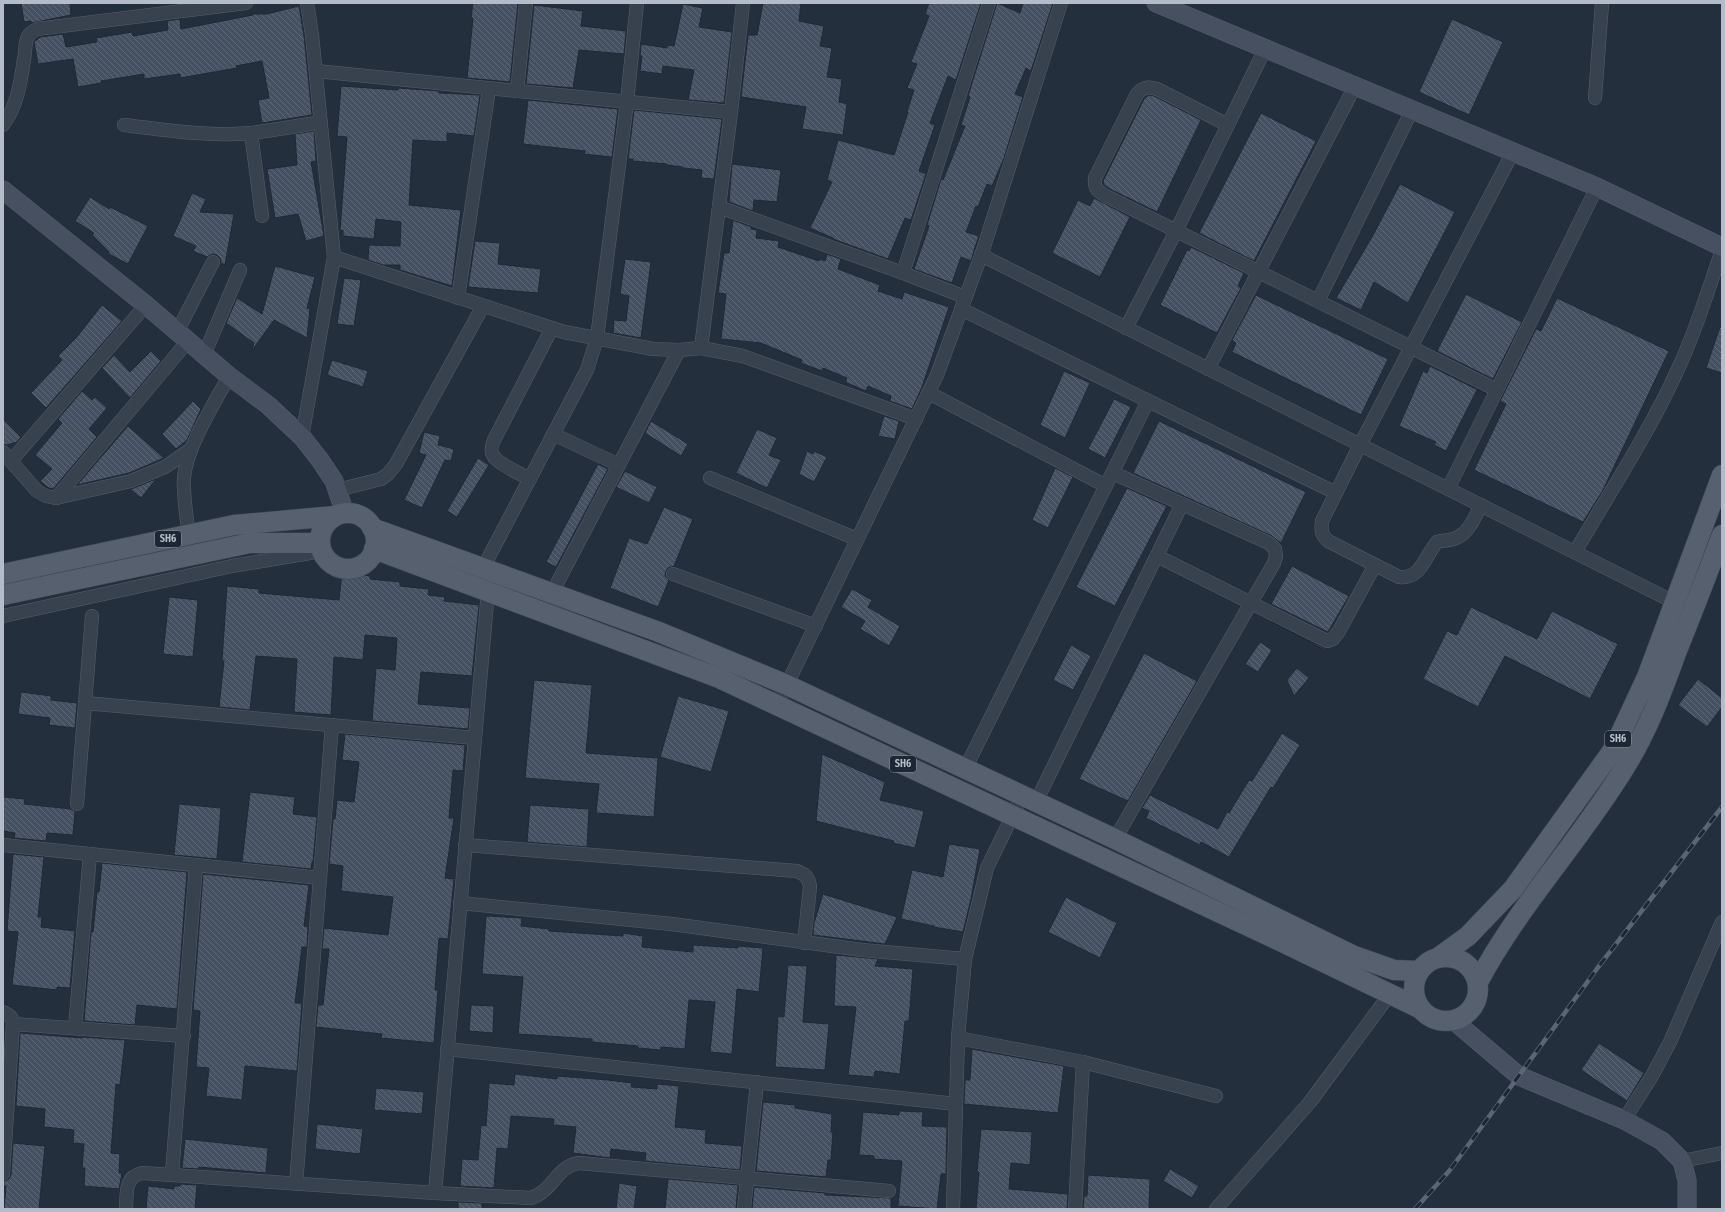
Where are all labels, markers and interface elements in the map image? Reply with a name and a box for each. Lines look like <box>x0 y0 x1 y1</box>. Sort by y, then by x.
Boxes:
road number: SH6 <box>155 531 181 547</box>
road number: SH6 <box>1605 731 1631 747</box>
road number: SH6 <box>890 756 916 772</box>

